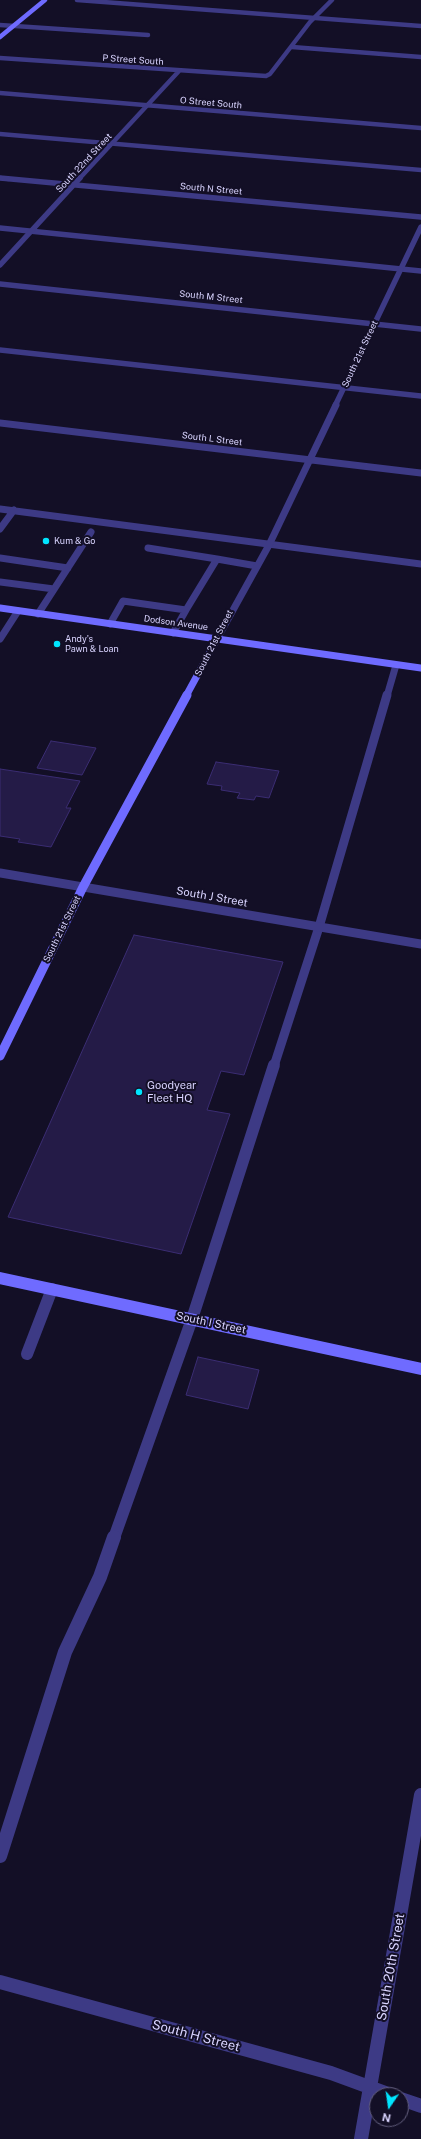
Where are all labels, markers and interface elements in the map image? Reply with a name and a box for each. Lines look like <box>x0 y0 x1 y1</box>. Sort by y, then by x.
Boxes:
street label: P Street South <box>102 52 164 68</box>
street label: O Street South <box>180 95 242 111</box>
street label: South 22nd Street <box>54 131 114 195</box>
street label: South N Street <box>179 181 243 197</box>
street label: South M Street <box>179 288 243 306</box>
street label: South 21st Street <box>340 319 380 389</box>
street label: South L Street <box>181 430 243 448</box>
marker: Kum & Go <box>41 536 51 546</box>
place label: Kum & Go <box>54 536 95 546</box>
street label: South 21st Street <box>193 608 235 678</box>
street label: Dodson Avenue <box>143 613 209 633</box>
place label: Andy's Pawn & Loan <box>65 634 119 655</box>
marker: Andy's Pawn & Loan <box>52 639 62 649</box>
street label: South J Street <box>175 884 249 910</box>
street label: South 21st Street <box>41 894 83 964</box>
place label: Goodyear Fleet HQ <box>147 1079 196 1105</box>
marker: Goodyear Fleet HQ <box>134 1087 144 1097</box>
street label: South I Street <box>175 1309 247 1337</box>
street label: South 20th Street <box>374 1912 408 2022</box>
street label: South H Street <box>150 2017 242 2055</box>
north arrow <box>369 2087 409 2127</box>
text: N <box>381 2111 392 2125</box>

